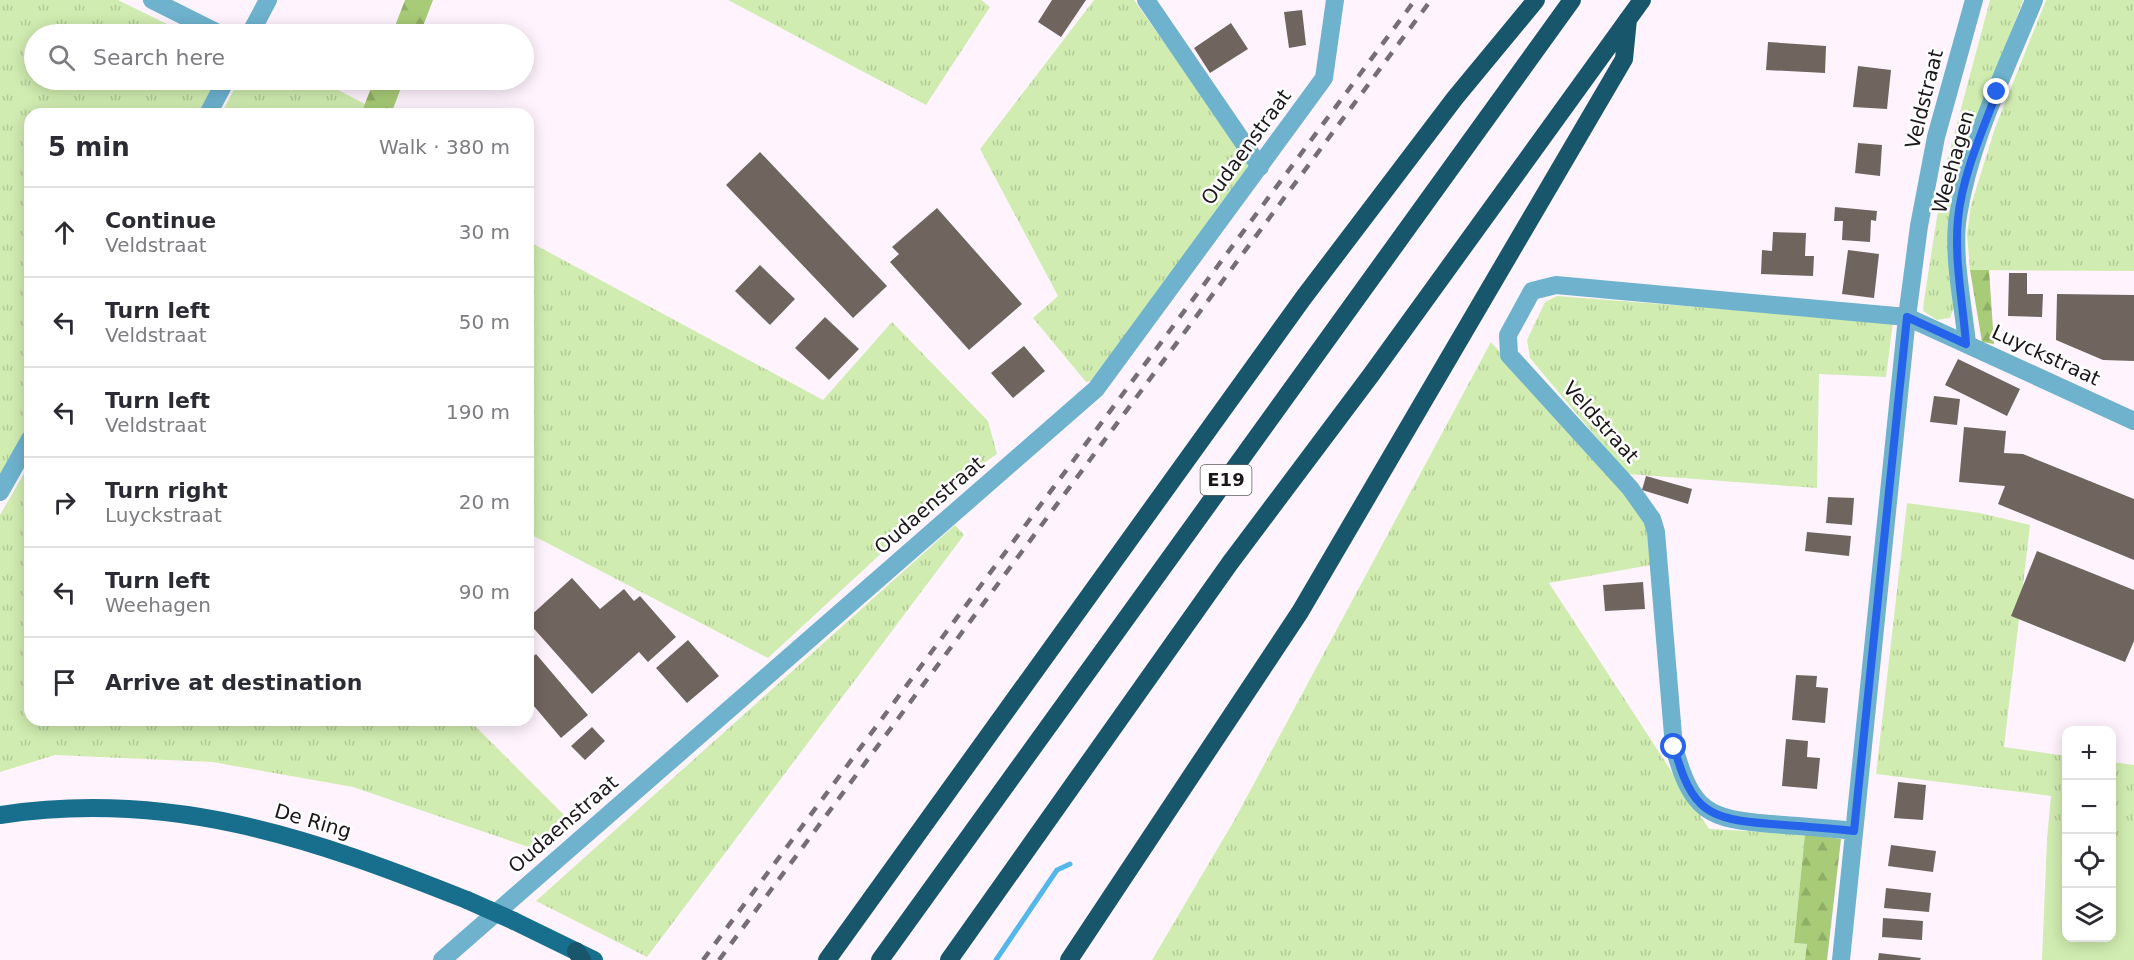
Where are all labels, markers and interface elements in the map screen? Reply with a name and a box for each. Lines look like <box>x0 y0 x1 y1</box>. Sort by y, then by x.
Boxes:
search box <box>24 24 534 90</box>
icon: search <box>45 41 78 74</box>
text: Search here <box>93 45 225 70</box>
street label: Veldstraat <box>1900 47 1948 151</box>
route end <box>1983 78 2009 104</box>
street label: Oudaenstraat <box>1196 84 1296 210</box>
street label: Weehagen <box>1927 108 1979 216</box>
text: 5 min <box>48 132 130 162</box>
text: Walk · 380 m <box>379 135 510 159</box>
text: Continue <box>105 208 216 233</box>
icon: ahead <box>48 216 81 249</box>
text: 30 m <box>459 220 510 244</box>
text: Veldstraat <box>105 233 207 257</box>
text: Turn left <box>105 298 210 323</box>
icon: left <box>48 306 81 339</box>
text: 50 m <box>459 310 510 334</box>
street label: Luyckstraat <box>1988 319 2104 391</box>
text: Veldstraat <box>105 323 207 347</box>
street label: Veldstraat <box>1558 376 1644 468</box>
text: Turn left <box>105 388 210 413</box>
icon: left <box>48 396 81 429</box>
text: 190 m <box>446 400 510 424</box>
text: Veldstraat <box>105 413 207 437</box>
street label: Oudaenstraat <box>869 451 989 559</box>
road number: E19 <box>1200 465 1252 495</box>
text: Turn right <box>105 478 228 503</box>
icon: right <box>48 486 81 519</box>
text: 20 m <box>459 490 510 514</box>
text: Luyckstraat <box>105 503 222 527</box>
text: Turn left <box>105 568 210 593</box>
icon: left <box>48 576 81 609</box>
text: 90 m <box>459 580 510 604</box>
text: Weehagen <box>105 593 211 617</box>
icon: arrive <box>48 666 81 699</box>
text: Arrive at destination <box>105 670 362 695</box>
map controls <box>2062 726 2116 942</box>
button: + <box>2062 726 2116 780</box>
route start <box>1660 733 1686 759</box>
street label: Oudaenstraat <box>503 770 623 878</box>
button: − <box>2062 780 2116 834</box>
street label: De Ring <box>272 799 354 843</box>
button: locate <box>2062 834 2116 888</box>
button: layers <box>2062 888 2116 942</box>

